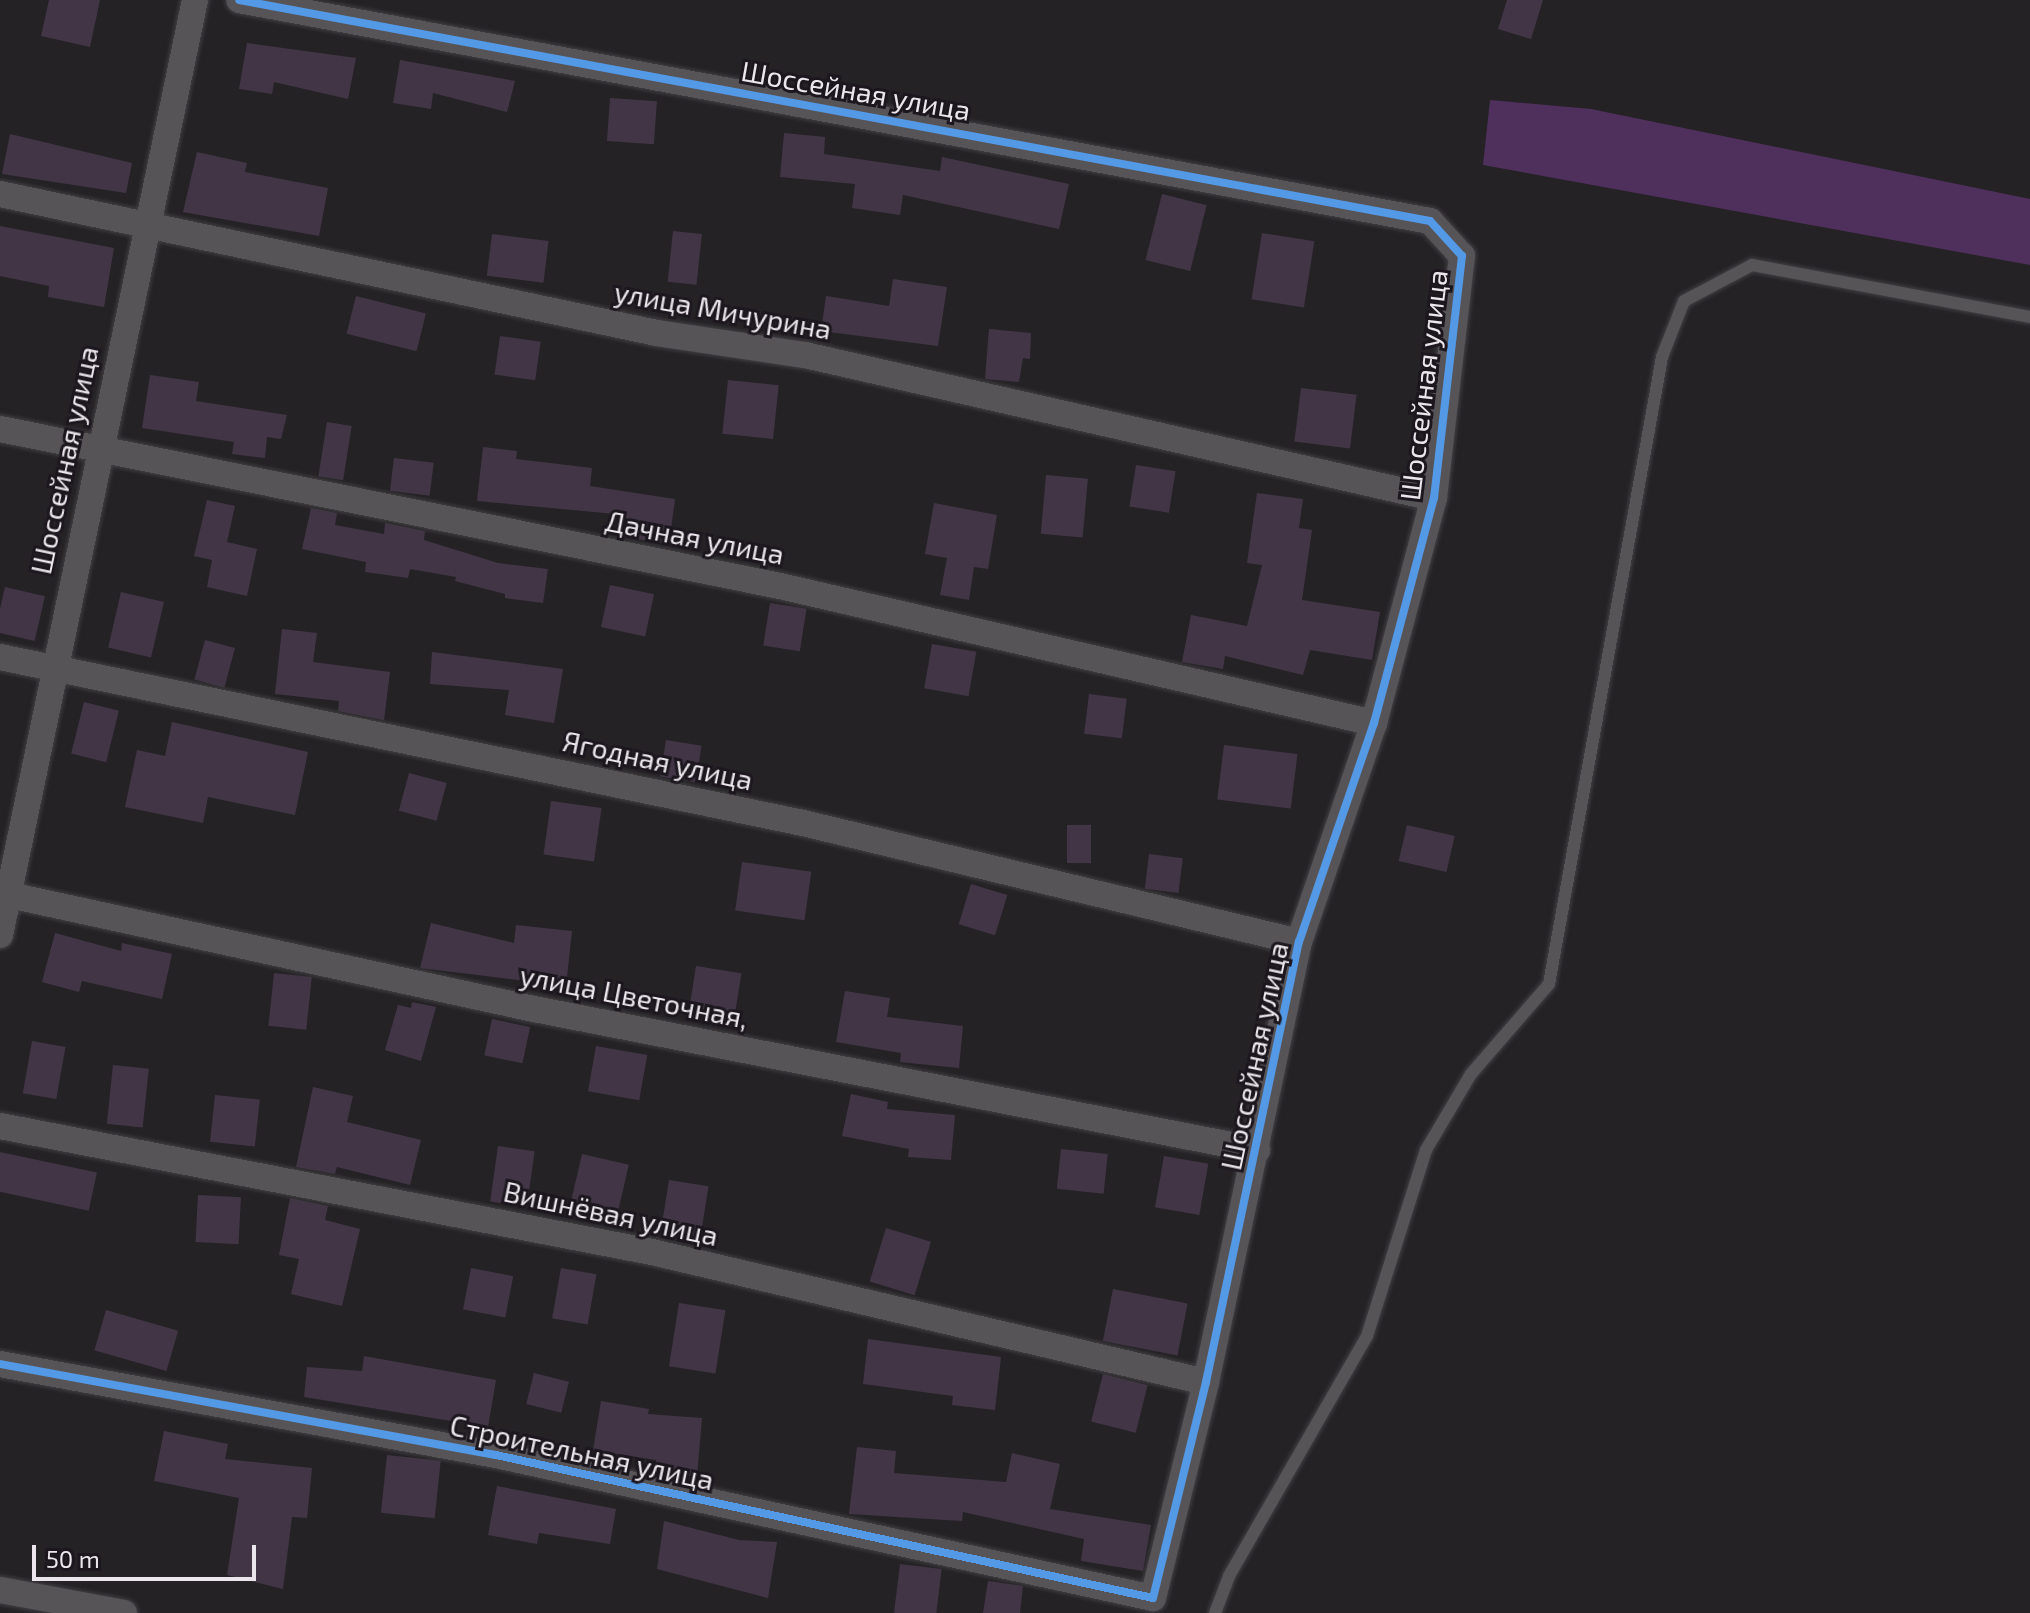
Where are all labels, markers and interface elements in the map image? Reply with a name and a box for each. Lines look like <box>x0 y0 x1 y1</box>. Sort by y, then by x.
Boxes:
street label: Шоссейная улица <box>739 53 973 127</box>
street label: Шоссейная улица <box>1392 268 1454 502</box>
street label: улица Мичурина <box>612 274 834 346</box>
street label: Шоссейная улица <box>23 343 105 577</box>
street label: Дачная улица <box>603 503 787 571</box>
street label: Ягодная улица <box>560 723 756 797</box>
street label: Шоссейная улица <box>1213 939 1295 1173</box>
street label: улица Цветочная, <box>517 957 751 1035</box>
street label: Вишнёвая улица <box>501 1174 721 1252</box>
street label: Строительная улица <box>447 1408 717 1496</box>
scale bar <box>36 1529 260 1579</box>
text: 50 m <box>46 1544 100 1573</box>

